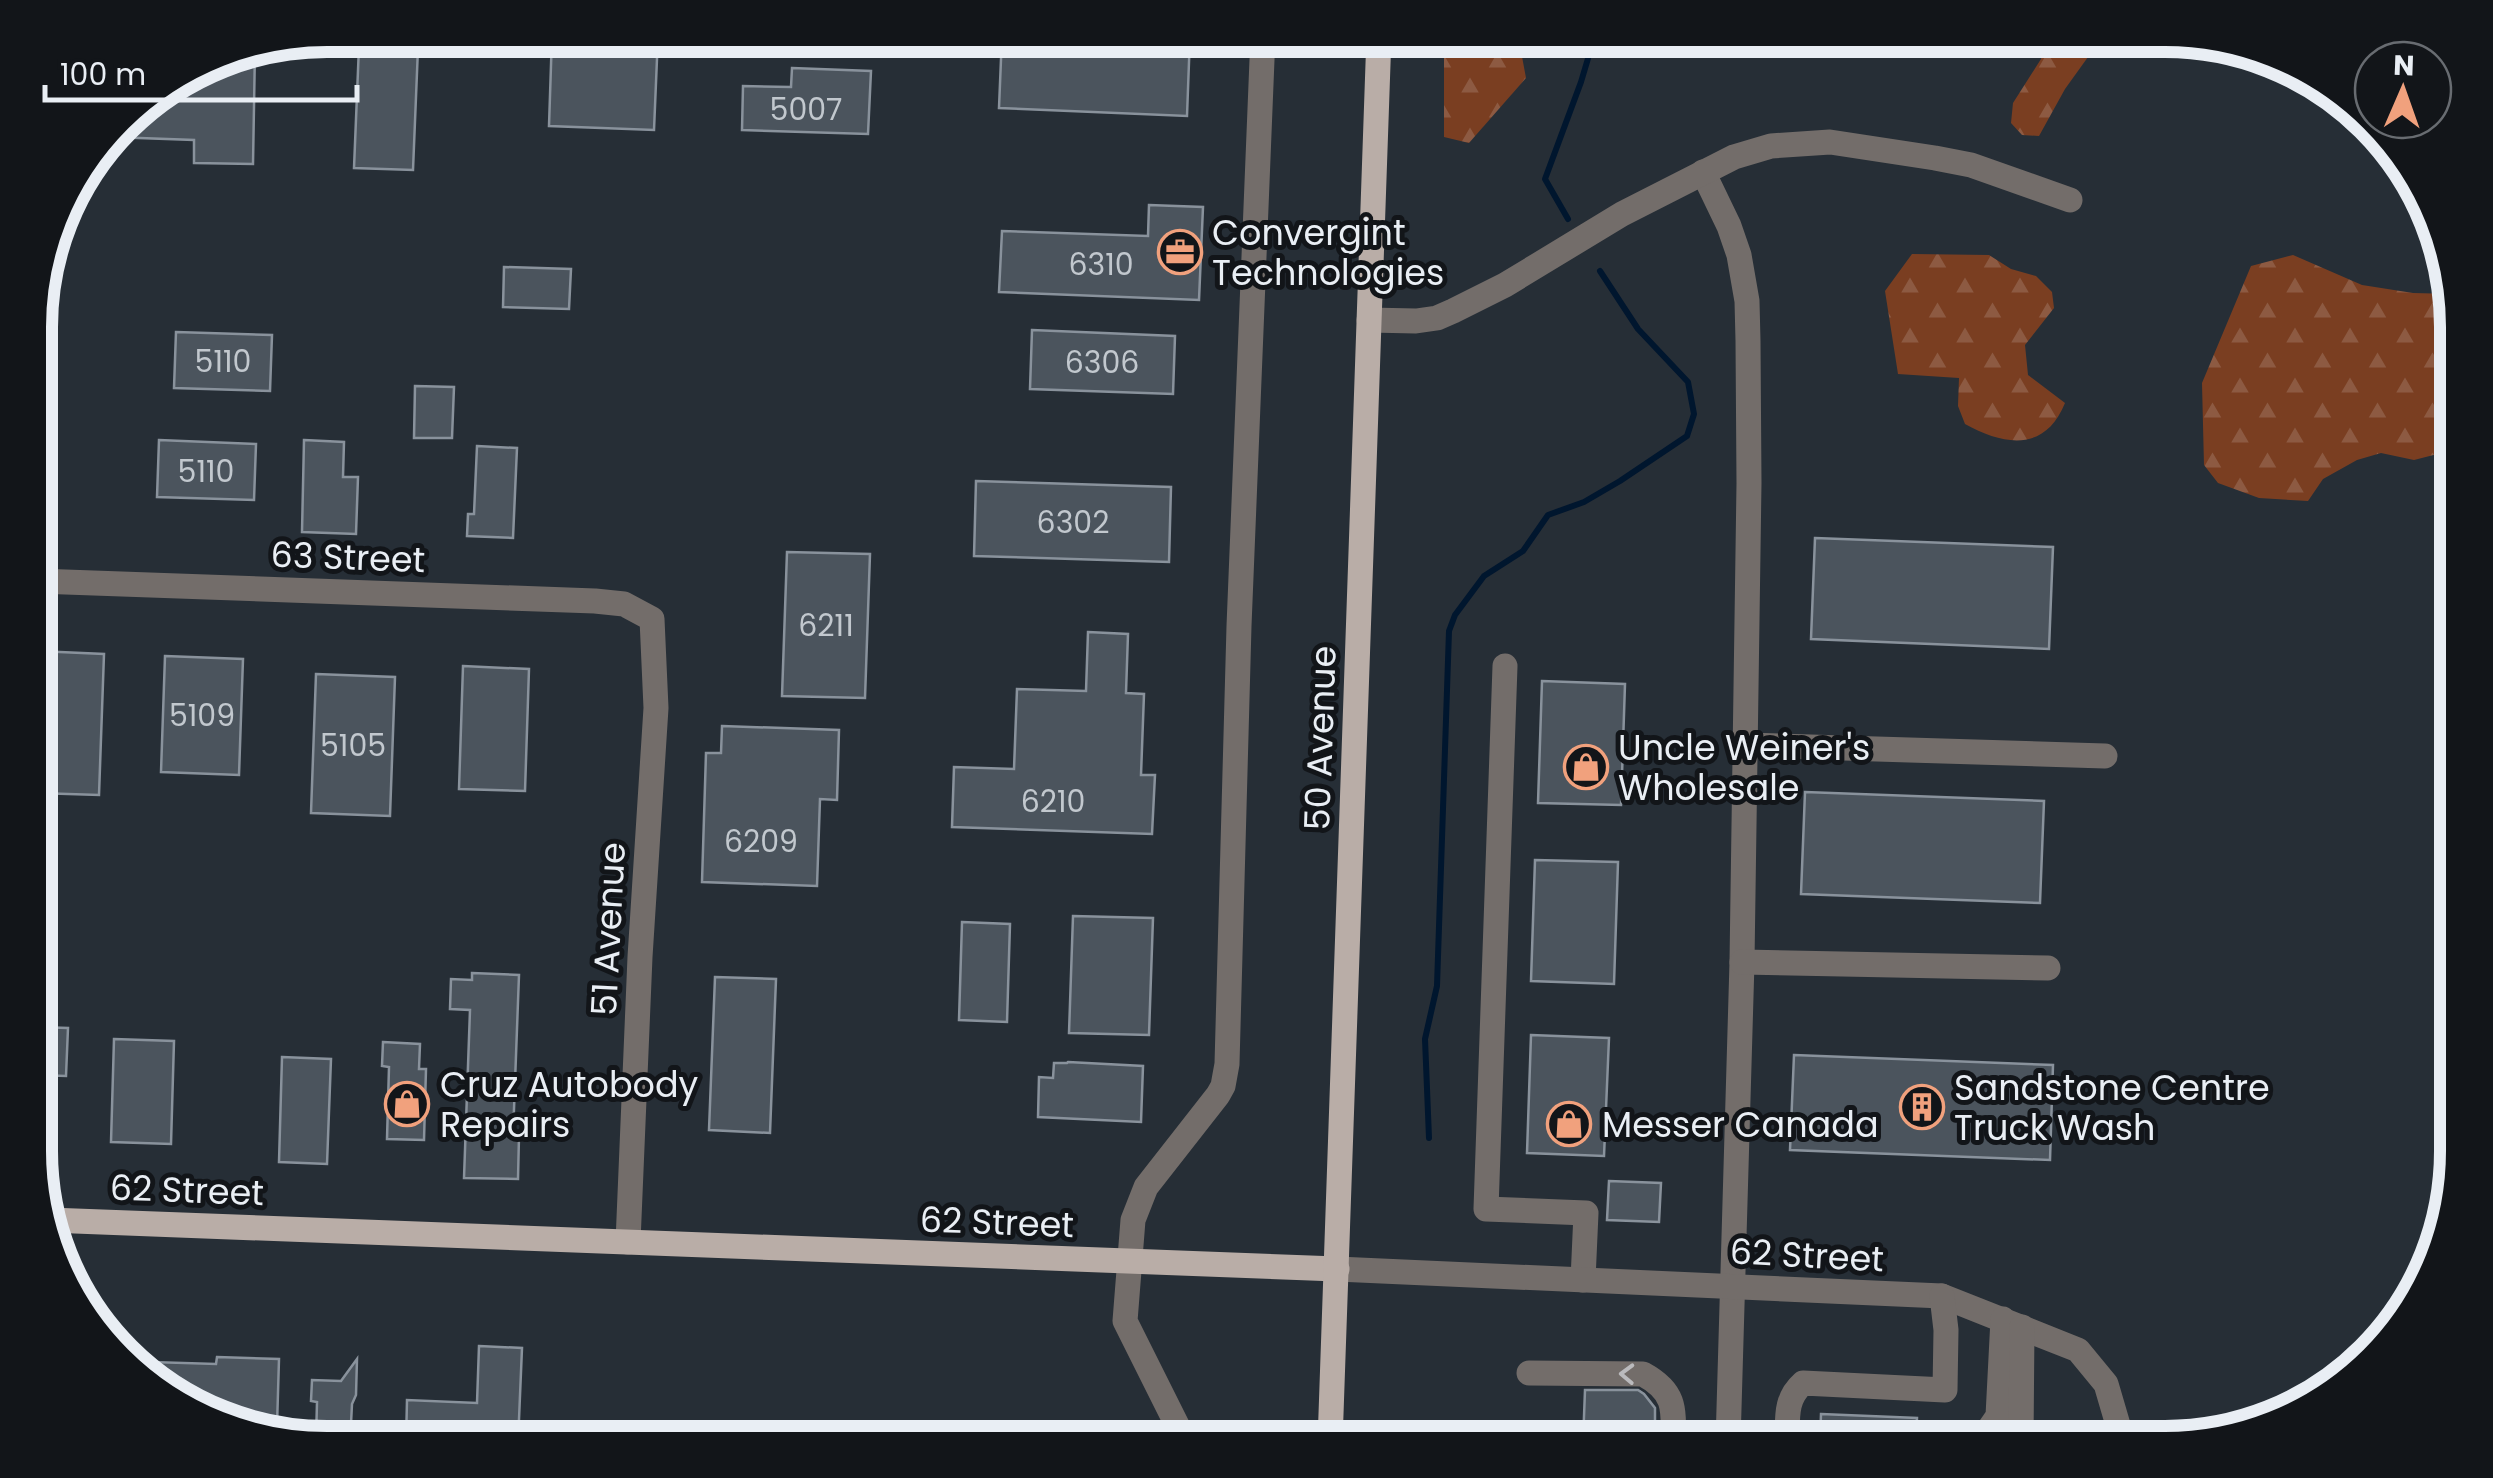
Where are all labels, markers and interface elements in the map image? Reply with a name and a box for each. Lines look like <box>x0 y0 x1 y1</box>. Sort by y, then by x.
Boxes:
scale bar <box>45 40 358 102</box>
north arrow <box>2353 40 2453 140</box>
text: N <box>2393 46 2415 85</box>
text: 100 m <box>60 53 146 96</box>
house number: 5007 <box>770 88 842 131</box>
place label: Convergint Technologies <box>1212 208 1444 297</box>
office icon: Convergint Technologies <box>1157 229 1203 275</box>
house number: 6310 <box>1068 243 1134 286</box>
house number: 5110 <box>195 340 251 383</box>
house number: 6306 <box>1065 341 1139 384</box>
house number: 5110 <box>178 450 234 493</box>
house number: 6302 <box>1037 501 1109 544</box>
street label: 63 Street <box>270 530 426 584</box>
house number: 6211 <box>798 604 854 647</box>
street label: 50 Avenue <box>1292 645 1348 831</box>
house number: 5109 <box>169 694 235 737</box>
place label: Uncle Weiner's Wholesale <box>1618 723 1870 812</box>
house number: 5105 <box>320 724 386 767</box>
shop icon: Uncle Weiner's Wholesale <box>1563 744 1609 790</box>
house number: 6210 <box>1021 780 1085 823</box>
house number: 6209 <box>724 820 798 863</box>
street label: 51 Avenue <box>579 841 637 1017</box>
place label: Cruz Autobody Repairs <box>440 1060 699 1149</box>
place label: Sandstone Centre Truck Wash <box>1954 1063 2270 1152</box>
shop icon: Cruz Autobody Repairs <box>384 1081 430 1127</box>
building icon: Sandstone Centre Truck Wash <box>1899 1084 1945 1130</box>
place label: Messer Canada <box>1602 1100 1879 1149</box>
shop icon: Messer Canada <box>1546 1101 1592 1147</box>
street label: 62 Street <box>109 1163 265 1217</box>
street label: 62 Street <box>919 1195 1075 1249</box>
street label: 62 Street <box>1729 1226 1885 1284</box>
one-way arrow <box>1619 1364 1635 1385</box>

